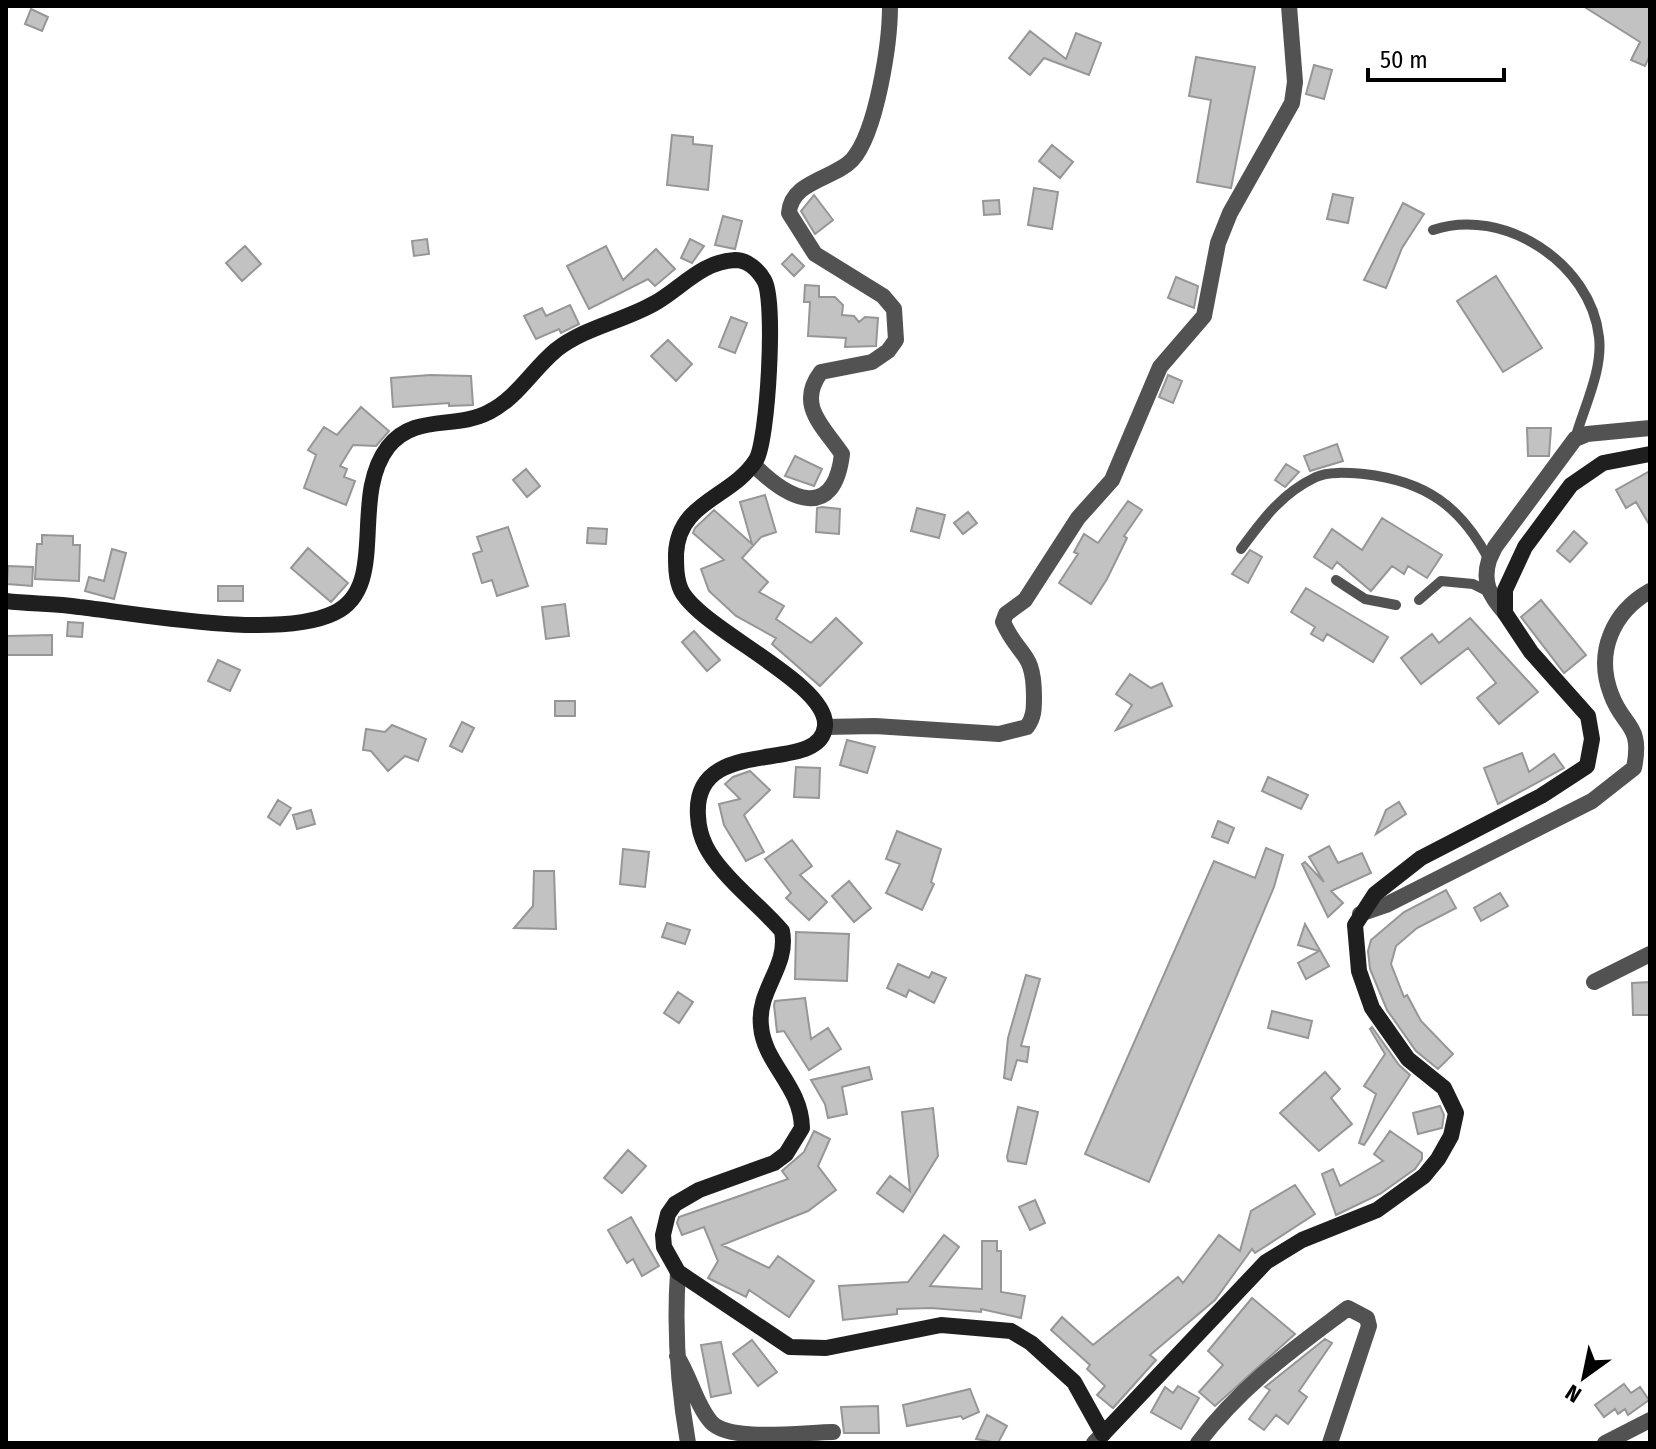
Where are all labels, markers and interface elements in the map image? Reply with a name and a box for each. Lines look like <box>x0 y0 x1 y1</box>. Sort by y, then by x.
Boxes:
scale bar <box>1368 32 1504 82</box>
text: 50 m <box>1380 46 1428 74</box>
north arrow <box>1544 1337 1624 1417</box>
text: N <box>1560 1378 1586 1408</box>

